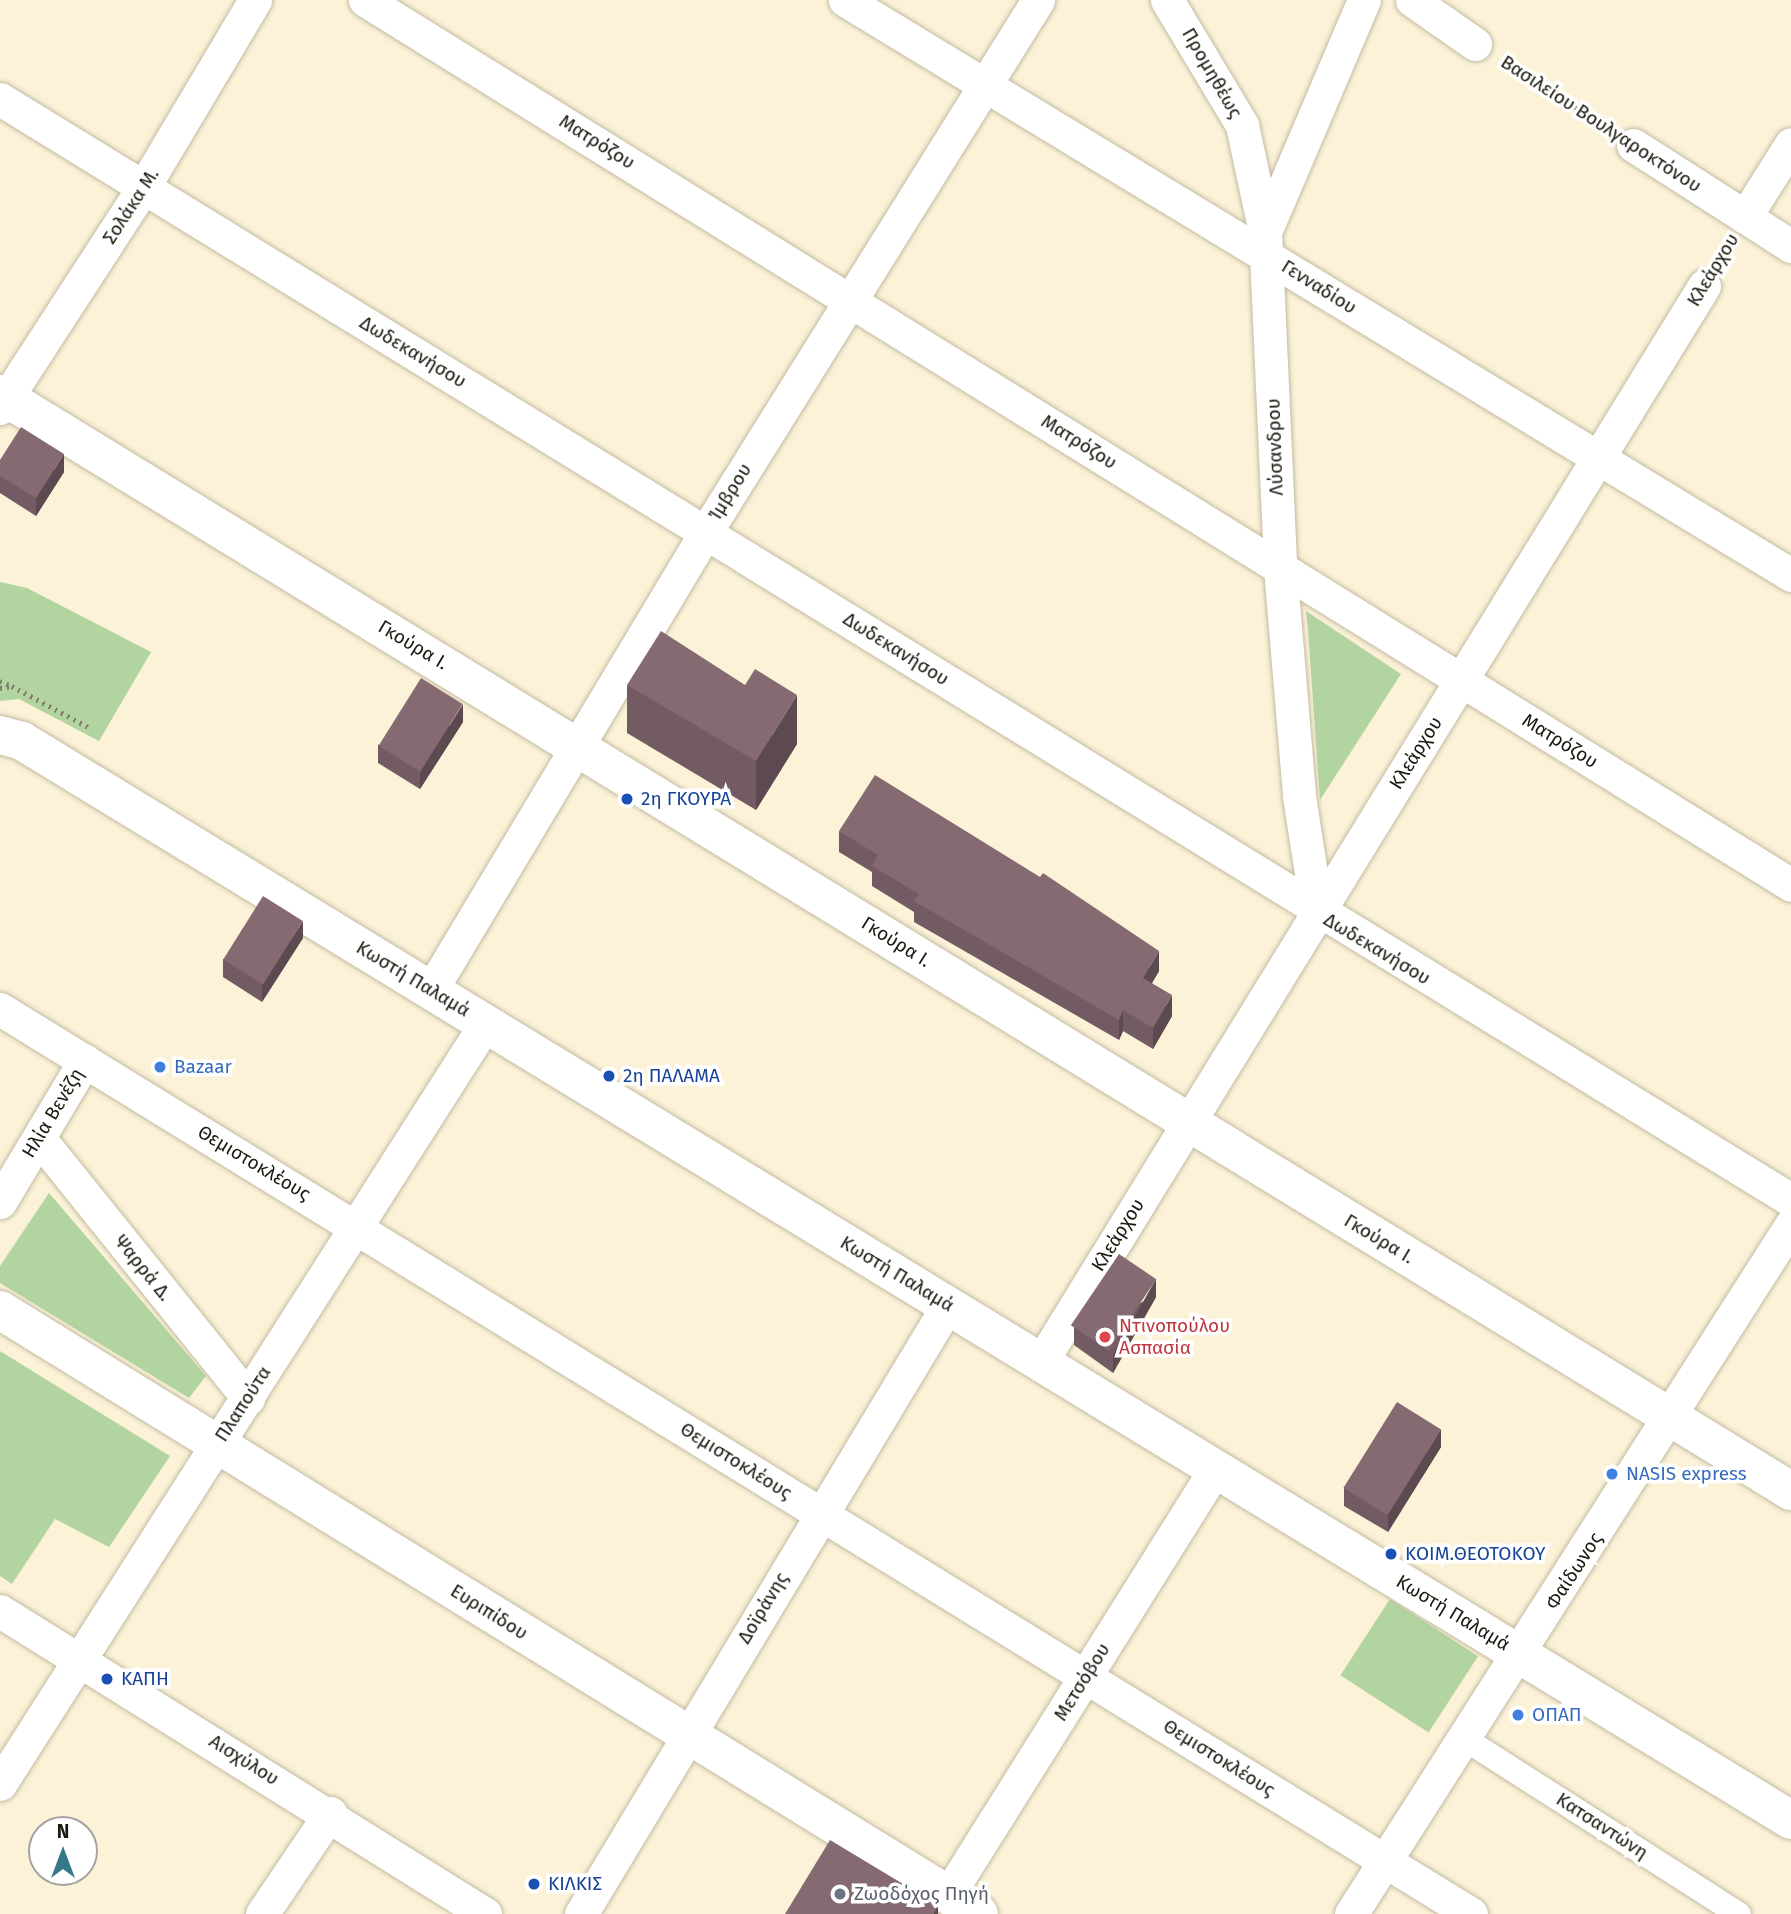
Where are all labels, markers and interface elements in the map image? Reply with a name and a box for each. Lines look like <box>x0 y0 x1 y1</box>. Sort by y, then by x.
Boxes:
street label: Προμηθέως <box>1177 24 1247 122</box>
street label: Βασιλείου Βουλγαροκτόνου <box>1496 51 1706 197</box>
street label: Ματρόζου <box>555 110 639 174</box>
street label: Σολάκα Μ. <box>98 164 164 248</box>
street label: Κλεάρχου <box>1682 229 1744 311</box>
street label: Γενναδίου <box>1277 255 1361 319</box>
street label: Δωδεκανήσου <box>356 311 470 393</box>
street label: Λύσανδρου <box>1262 398 1288 496</box>
street label: Ματρόζου <box>1037 410 1121 474</box>
street label: Ίμβρου <box>704 459 756 525</box>
street label: Δωδεκανήσου <box>839 607 953 691</box>
street label: Γκούρα Ι. <box>374 615 452 675</box>
street label: Ματρόζου <box>1518 709 1602 773</box>
street label: Κλεάρχου <box>1385 713 1447 793</box>
place label: 2η ΓΚΟΥΡΑ <box>641 788 731 810</box>
marker: 2η ΓΚΟΥΡΑ <box>619 791 635 807</box>
street label: Δωδεκανήσου <box>1320 908 1434 990</box>
street label: Γκούρα Ι. <box>857 912 935 972</box>
street label: Κωστή Παλαμά <box>352 936 474 1022</box>
place label: Bazaar <box>174 1056 232 1078</box>
marker: Bazaar <box>152 1059 168 1075</box>
street label: Ηλία Βενέζη <box>17 1064 89 1162</box>
place label: 2η ΠΑΛΑΜΑ <box>623 1065 720 1087</box>
marker: 2η ΠΑΛΑΜΑ <box>601 1068 617 1084</box>
street label: Θεμιστοκλέους <box>194 1120 314 1206</box>
street label: Κλεάρχου <box>1087 1195 1149 1275</box>
street label: Γκούρα Ι. <box>1340 1209 1418 1269</box>
street label: Ψαρρά Δ. <box>109 1230 177 1306</box>
street label: Κωστή Παλαμά <box>836 1231 958 1317</box>
place label: Ντινοπούλου Ασπασία <box>1119 1315 1230 1359</box>
marker: Ντινοπούλου Ασπασία <box>1097 1329 1113 1345</box>
street label: Πλαπούτα <box>210 1362 276 1446</box>
street label: Θεμιστοκλέους <box>676 1418 796 1504</box>
place label: NASIS express <box>1626 1463 1747 1485</box>
marker: NASIS express <box>1604 1466 1620 1482</box>
street label: Φαίδωνος <box>1541 1528 1607 1614</box>
place label: ΚΟΙΜ.ΘΕΟΤΟΚΟΥ <box>1405 1543 1545 1565</box>
marker: ΚΟΙΜ.ΘΕΟΤΟΚΟΥ <box>1383 1546 1399 1562</box>
street label: Δοϊράνης <box>733 1568 793 1648</box>
street label: Κωστή Παλαμά <box>1392 1570 1514 1656</box>
street label: Ευριπίδου <box>446 1579 532 1645</box>
street label: Μετσόβου <box>1049 1639 1115 1725</box>
place label: ΚΑΠΗ <box>121 1668 169 1690</box>
marker: ΚΑΠΗ <box>99 1671 115 1687</box>
place label: ΟΠΑΠ <box>1532 1704 1582 1726</box>
marker: ΟΠΑΠ <box>1510 1707 1526 1723</box>
street label: Θεμιστοκλέους <box>1159 1715 1279 1801</box>
street label: Αισχύλου <box>205 1730 283 1790</box>
street label: Κατσαντώνη <box>1552 1788 1652 1864</box>
north arrow <box>28 1816 98 1886</box>
text: N <box>57 1820 69 1843</box>
place label: ΚΙΛΚΙΣ <box>548 1873 602 1895</box>
marker: ΚΙΛΚΙΣ <box>526 1876 542 1892</box>
place label: Ζωοδόχος Πηγή <box>854 1883 989 1905</box>
marker: Ζωοδόχος Πηγή <box>832 1886 848 1902</box>

